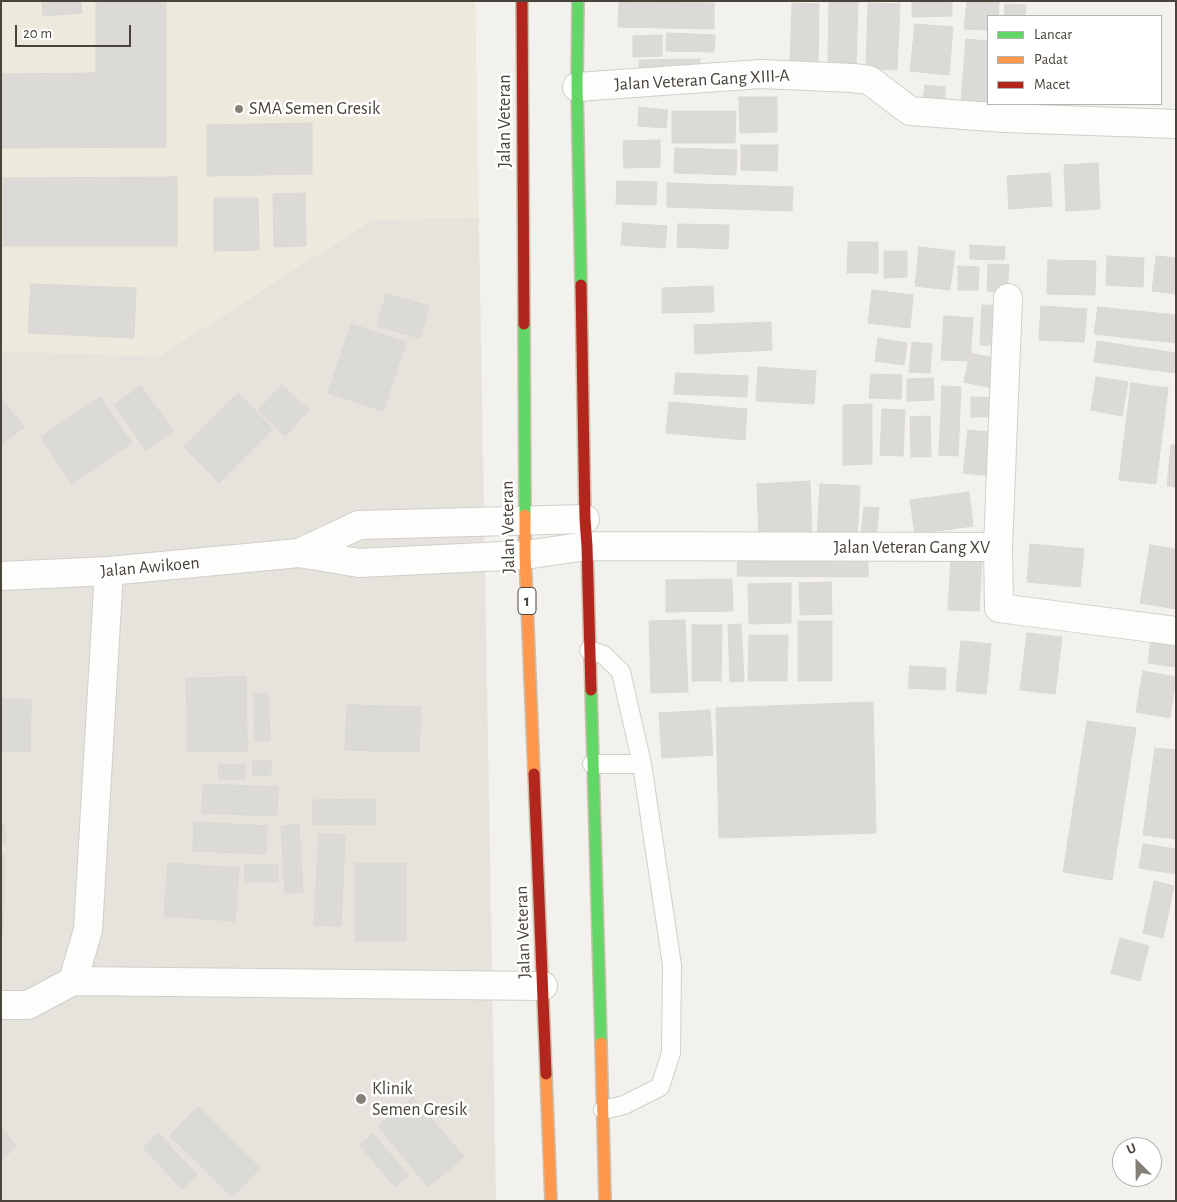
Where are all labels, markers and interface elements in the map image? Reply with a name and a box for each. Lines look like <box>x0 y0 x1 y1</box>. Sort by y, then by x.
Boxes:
scale bar <box>18 15 134 47</box>
legend <box>987 15 1162 105</box>
text: 20 m <box>23 26 52 41</box>
text: Lancar <box>1034 27 1072 42</box>
text: Padat <box>1034 52 1068 67</box>
street label: Jalan Veteran Gang XIII-A <box>614 65 790 95</box>
street label: Jalan Veteran <box>494 75 516 167</box>
text: Macet <box>1034 77 1070 92</box>
place label: SMA Semen Gresik <box>249 98 380 120</box>
marker: SMA Semen Gresik <box>233 103 245 115</box>
street label: Jalan Veteran <box>496 480 520 574</box>
street label: Jalan Veteran Gang XV <box>834 537 990 559</box>
street label: Jalan Awikoen <box>100 552 200 582</box>
road number: 1 <box>518 588 536 614</box>
street label: Jalan Veteran <box>511 885 535 979</box>
place label: Klinik Semen Gresik <box>372 1078 467 1120</box>
marker: Klinik Semen Gresik <box>354 1092 368 1106</box>
north arrow <box>1112 1137 1162 1187</box>
text: U <box>1125 1141 1138 1157</box>

